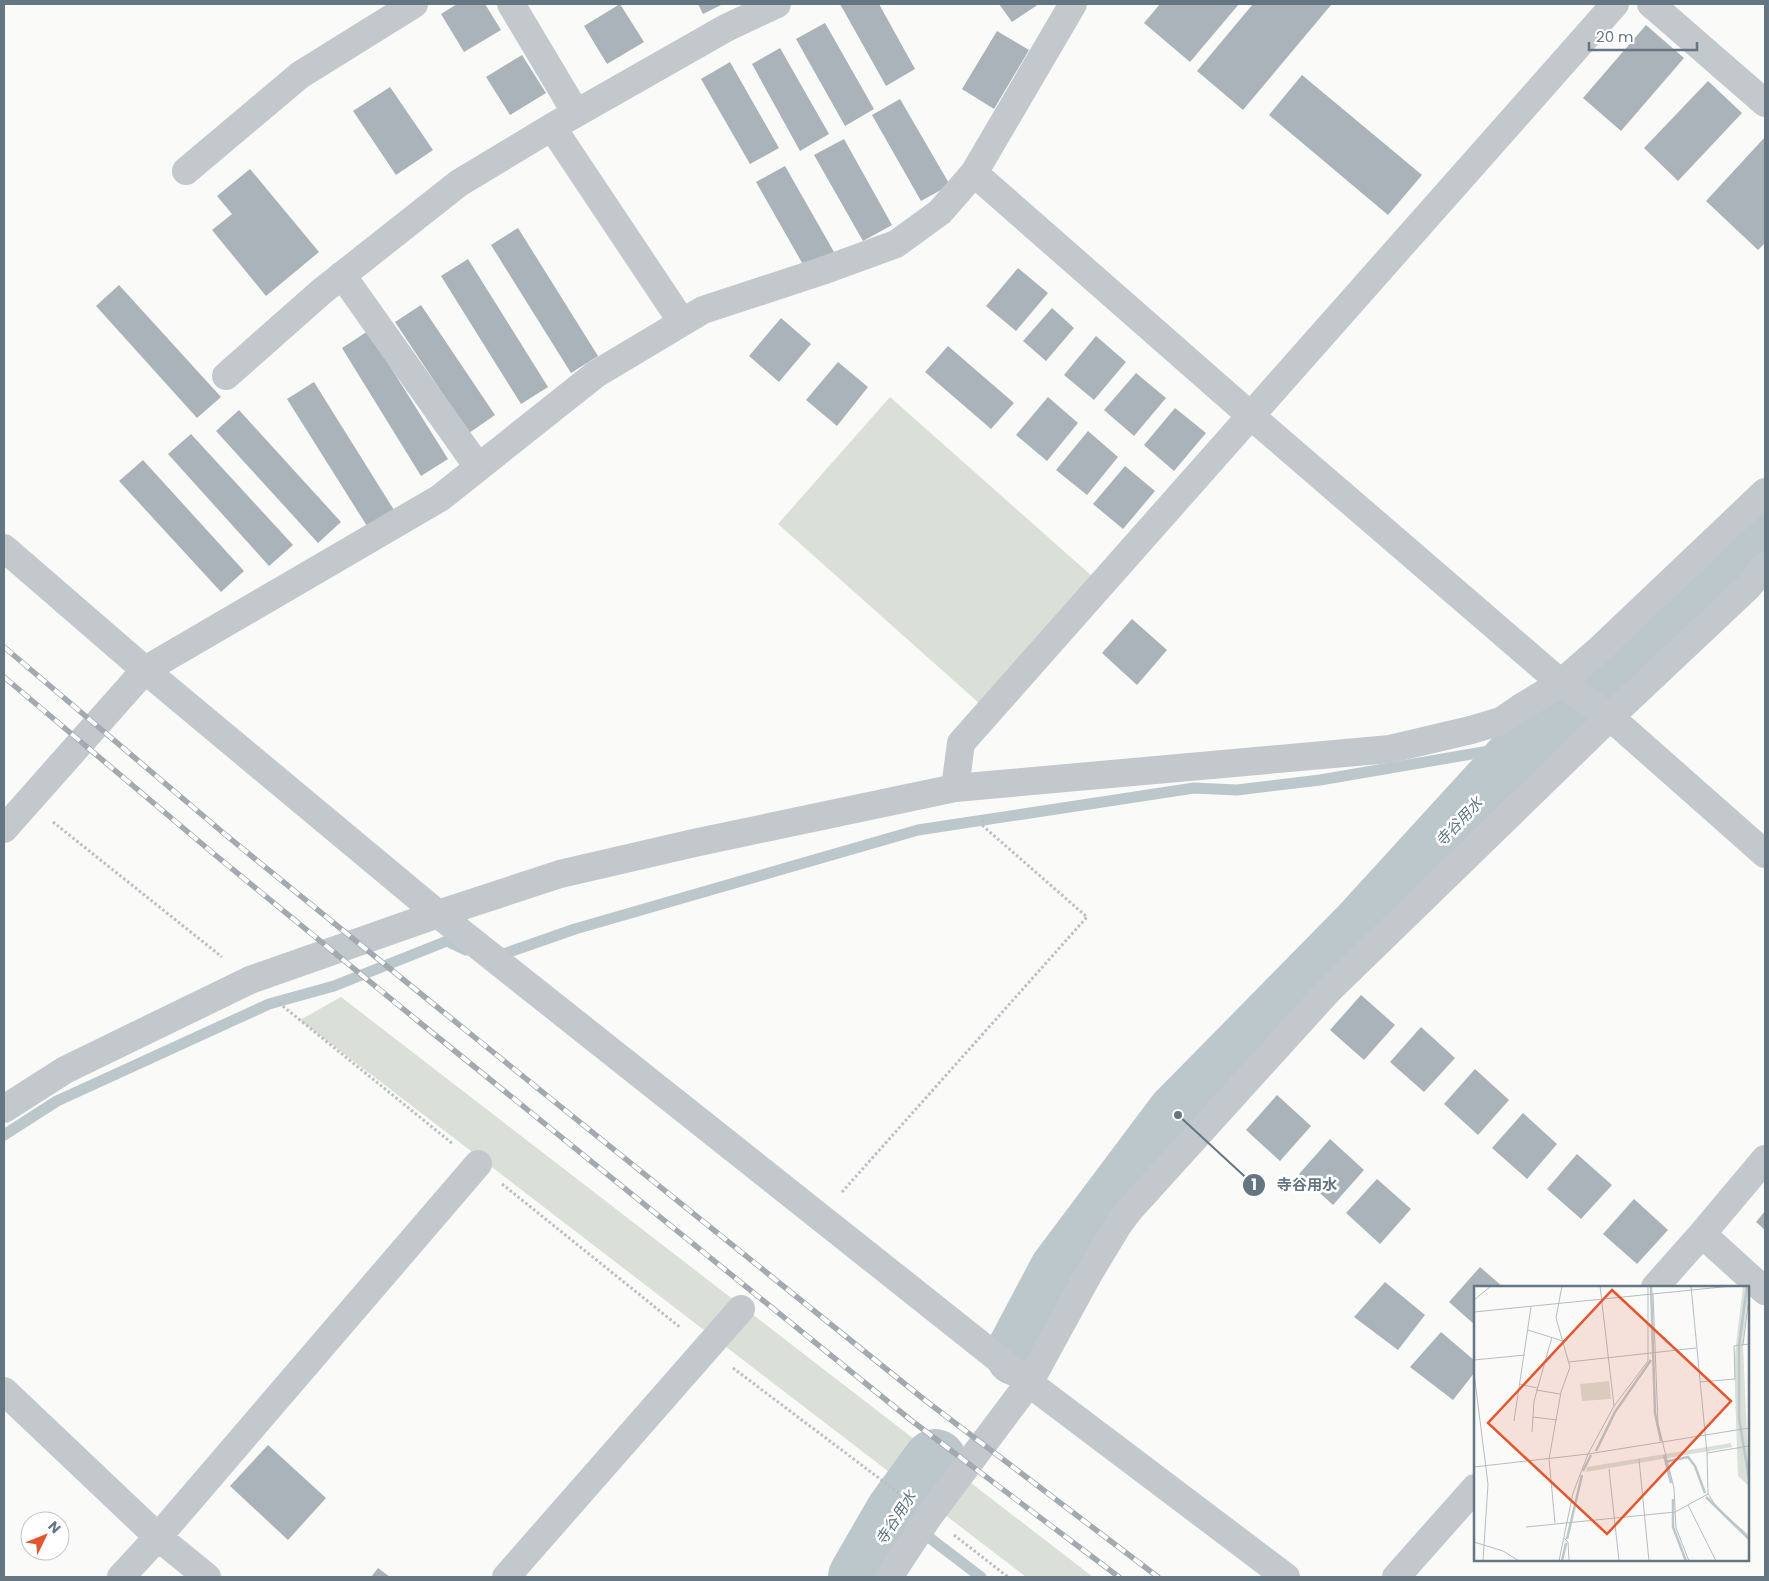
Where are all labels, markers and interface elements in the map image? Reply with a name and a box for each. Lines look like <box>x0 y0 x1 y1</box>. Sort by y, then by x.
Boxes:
scale bar <box>1589 20 1696 52</box>
text: 20 m <box>1596 26 1634 47</box>
water label: 寺谷用水 <box>1430 791 1488 851</box>
callout: 寺谷用水 <box>1242 1170 1347 1200</box>
text: 1 <box>1251 1174 1257 1195</box>
text: 寺谷用水 <box>1277 1174 1337 1195</box>
inset map <box>1474 1286 1749 1561</box>
water label: 寺谷用水 <box>870 1485 922 1549</box>
north arrow <box>20 1511 70 1561</box>
text: N <box>44 1516 65 1538</box>

